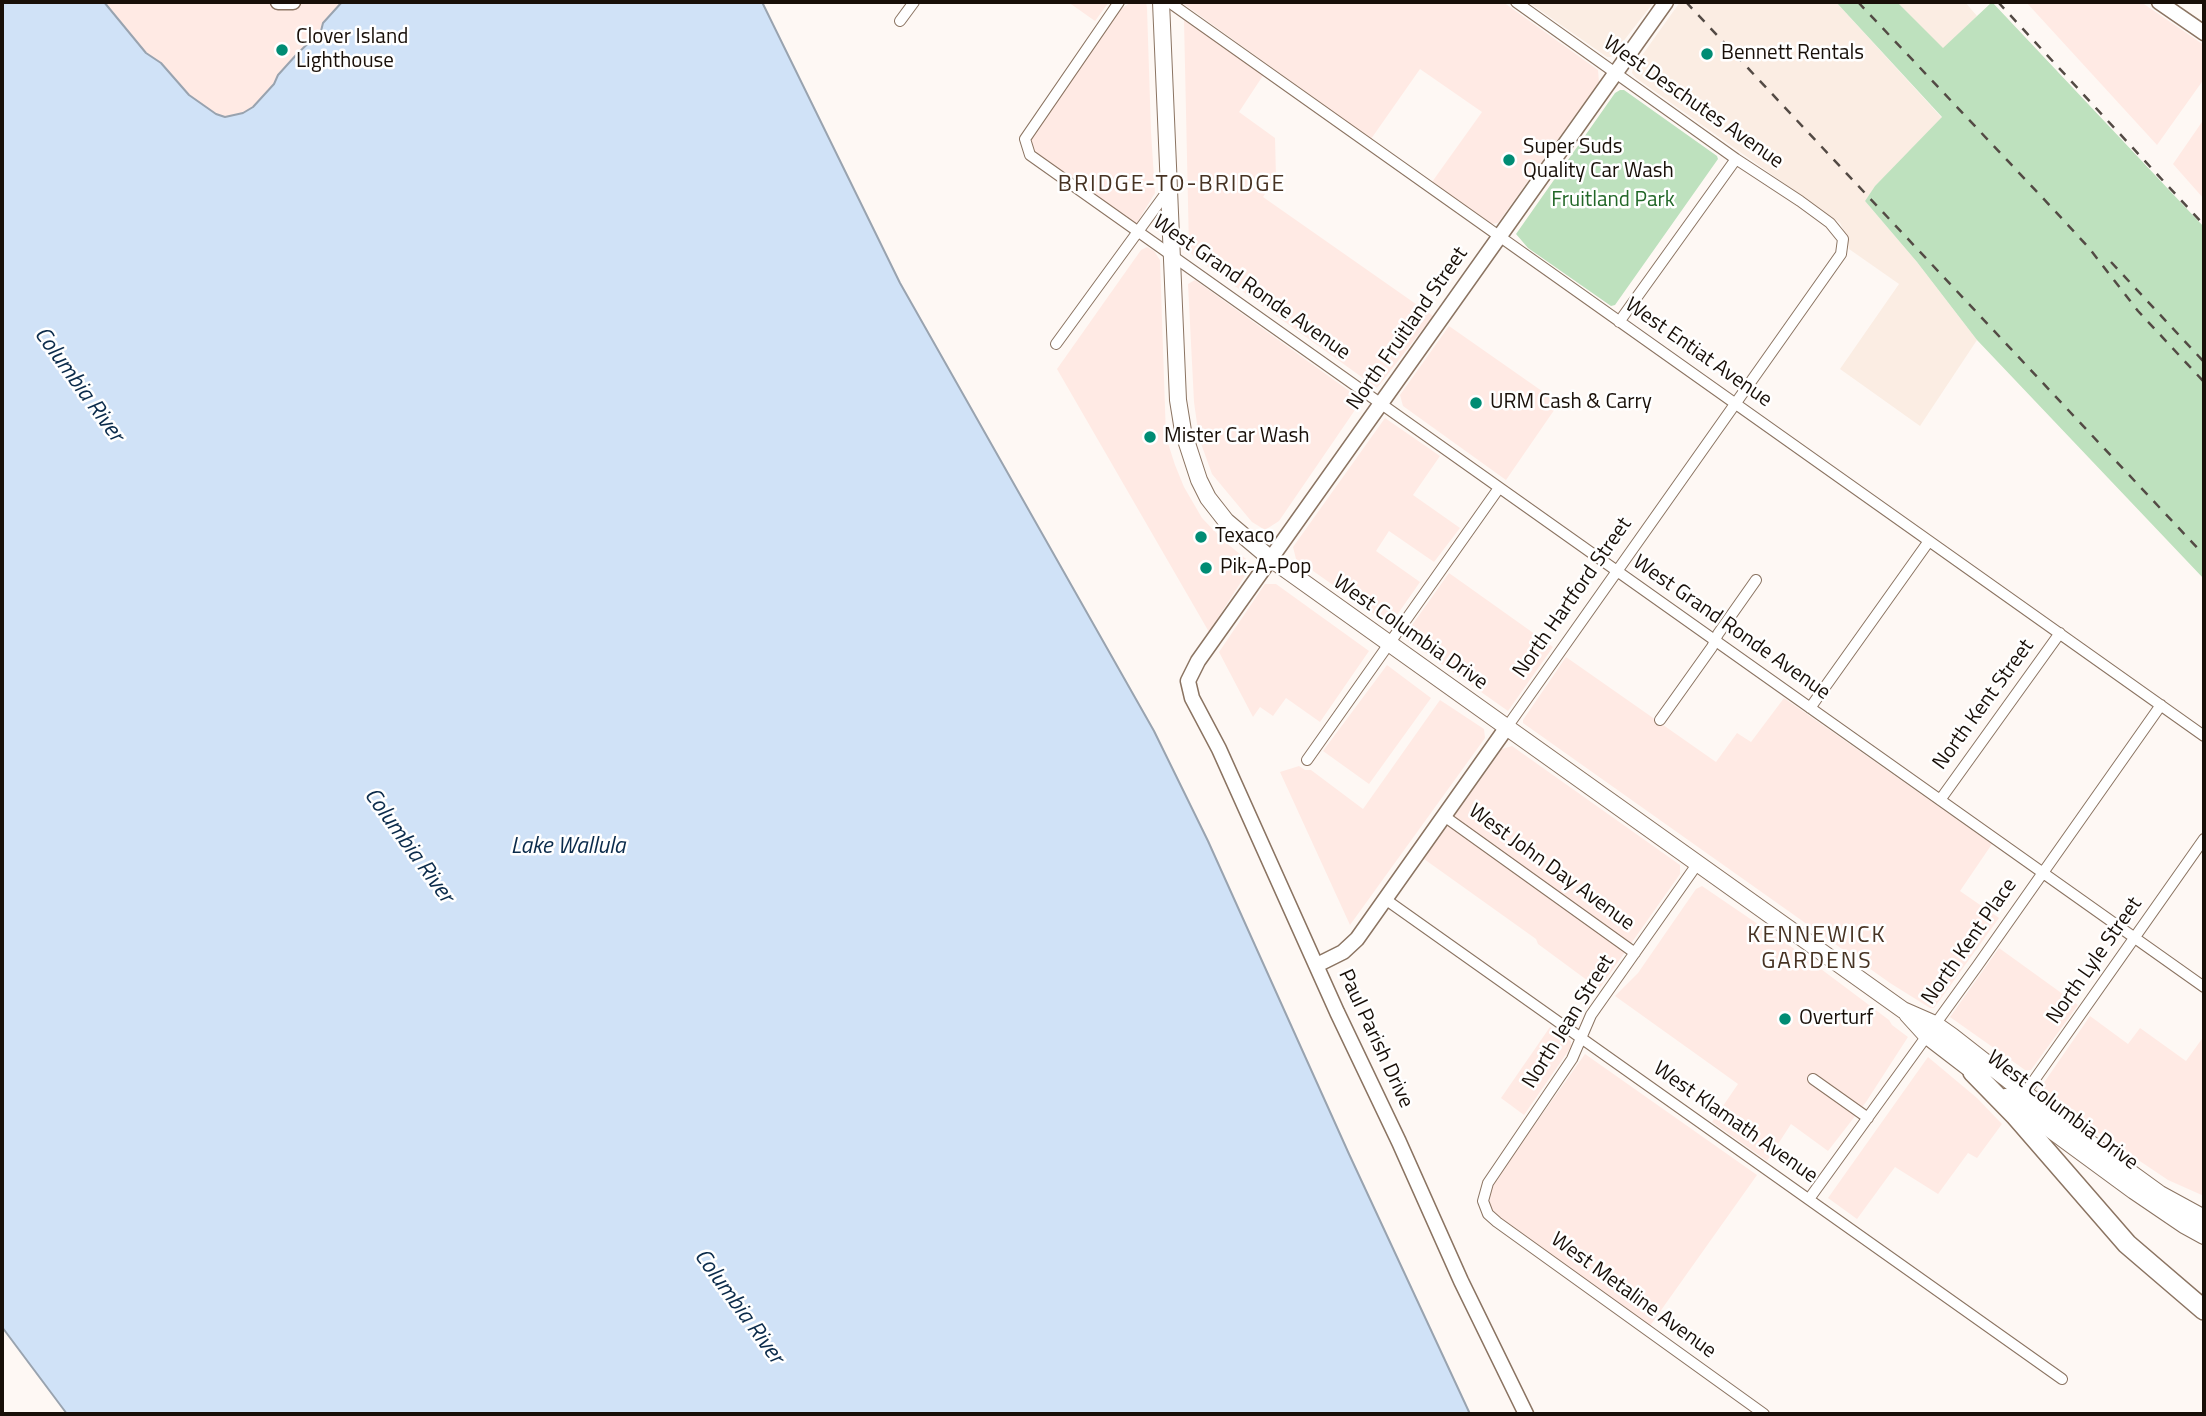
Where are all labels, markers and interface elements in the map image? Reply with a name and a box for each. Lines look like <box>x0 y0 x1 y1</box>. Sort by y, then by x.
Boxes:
place label: Clover Island Lighthouse <box>296 25 408 75</box>
street label: West Deschutes Avenue <box>1598 31 1788 175</box>
place label: Bennett Rentals <box>1721 41 1864 67</box>
marker: Clover Island Lighthouse <box>274 42 290 58</box>
marker: Bennett Rentals <box>1699 46 1715 62</box>
place label: Super Suds Quality Car Wash <box>1523 135 1674 185</box>
marker: Super Suds Quality Car Wash <box>1501 152 1517 168</box>
district label: BRIDGE-TO-BRIDGE <box>1060 171 1284 199</box>
park label: Fruitland Park <box>1551 188 1675 214</box>
street label: West Grand Ronde Avenue <box>1147 210 1355 366</box>
street label: North Fruitland Street <box>1342 243 1474 415</box>
street label: West Entiat Avenue <box>1620 293 1776 413</box>
water label: Columbia River <box>27 322 129 448</box>
place label: URM Cash & Carry <box>1490 390 1652 416</box>
marker: URM Cash & Carry <box>1468 395 1484 411</box>
place label: Mister Car Wash <box>1164 424 1310 450</box>
marker: Mister Car Wash <box>1142 429 1158 445</box>
street label: North Hartford Street <box>1508 513 1638 683</box>
place label: Texaco <box>1215 524 1275 550</box>
marker: Texaco <box>1193 529 1209 545</box>
street label: West Grand Ronde Avenue <box>1627 550 1835 706</box>
place label: Pik-A-Pop <box>1220 555 1311 581</box>
marker: Pik-A-Pop <box>1198 560 1214 576</box>
street label: West Columbia Drive <box>1328 570 1492 696</box>
street label: North Kent Street <box>1928 635 2040 775</box>
water label: Columbia River <box>357 783 459 909</box>
street label: West John Day Avenue <box>1463 799 1639 937</box>
water label: Lake Wallula <box>511 833 625 861</box>
street label: North Kent Place <box>1917 874 2023 1010</box>
street label: North Lyle Street <box>2042 893 2148 1029</box>
district label: KENNEWICK GARDENS <box>1748 922 1886 976</box>
street label: North Jean Street <box>1518 951 1620 1093</box>
street label: Paul Parish Drive <box>1332 966 1418 1112</box>
place label: Overturf <box>1799 1006 1873 1032</box>
marker: Overturf <box>1777 1011 1793 1027</box>
street label: West Columbia Drive <box>1981 1046 2143 1176</box>
street label: West Klamath Avenue <box>1648 1057 1822 1189</box>
street label: West Metaline Avenue <box>1545 1228 1721 1364</box>
water label: Columbia River <box>687 1244 789 1370</box>

